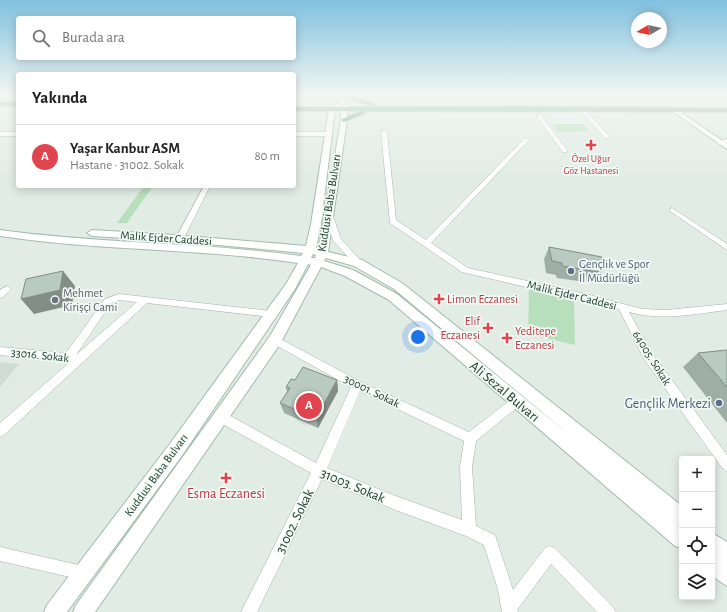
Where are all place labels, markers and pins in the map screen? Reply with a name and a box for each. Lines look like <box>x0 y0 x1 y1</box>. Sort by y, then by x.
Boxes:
marker: Özel Uğur Göz Hastanesi <box>585 139 597 151</box>
place label: Özel Uğur Göz Hastanesi <box>564 153 618 176</box>
place label: Gençlik ve Spor İl Müdürlüğü <box>579 258 650 284</box>
marker: Gençlik ve Spor İl Müdürlüğü <box>566 266 576 276</box>
place label: Mehmet Kirişçi Cami <box>63 287 117 313</box>
place label: Limon Eczanesi <box>447 293 518 305</box>
marker: Limon Eczanesi <box>434 294 444 304</box>
marker: Mehmet Kirişçi Cami <box>50 295 60 305</box>
place label: Elif Eczanesi <box>440 315 481 341</box>
marker: Elif Eczanesi <box>483 323 493 333</box>
place label: Yeditepe Eczanesi <box>515 325 556 351</box>
marker: Yeditepe Eczanesi <box>502 333 512 343</box>
pin: A <box>296 391 322 421</box>
place label: Gençlik Merkezi <box>625 397 711 411</box>
marker: Gençlik Merkezi <box>714 398 724 408</box>
marker: Esma Eczanesi <box>221 473 231 483</box>
place label: Esma Eczanesi <box>187 487 265 501</box>

